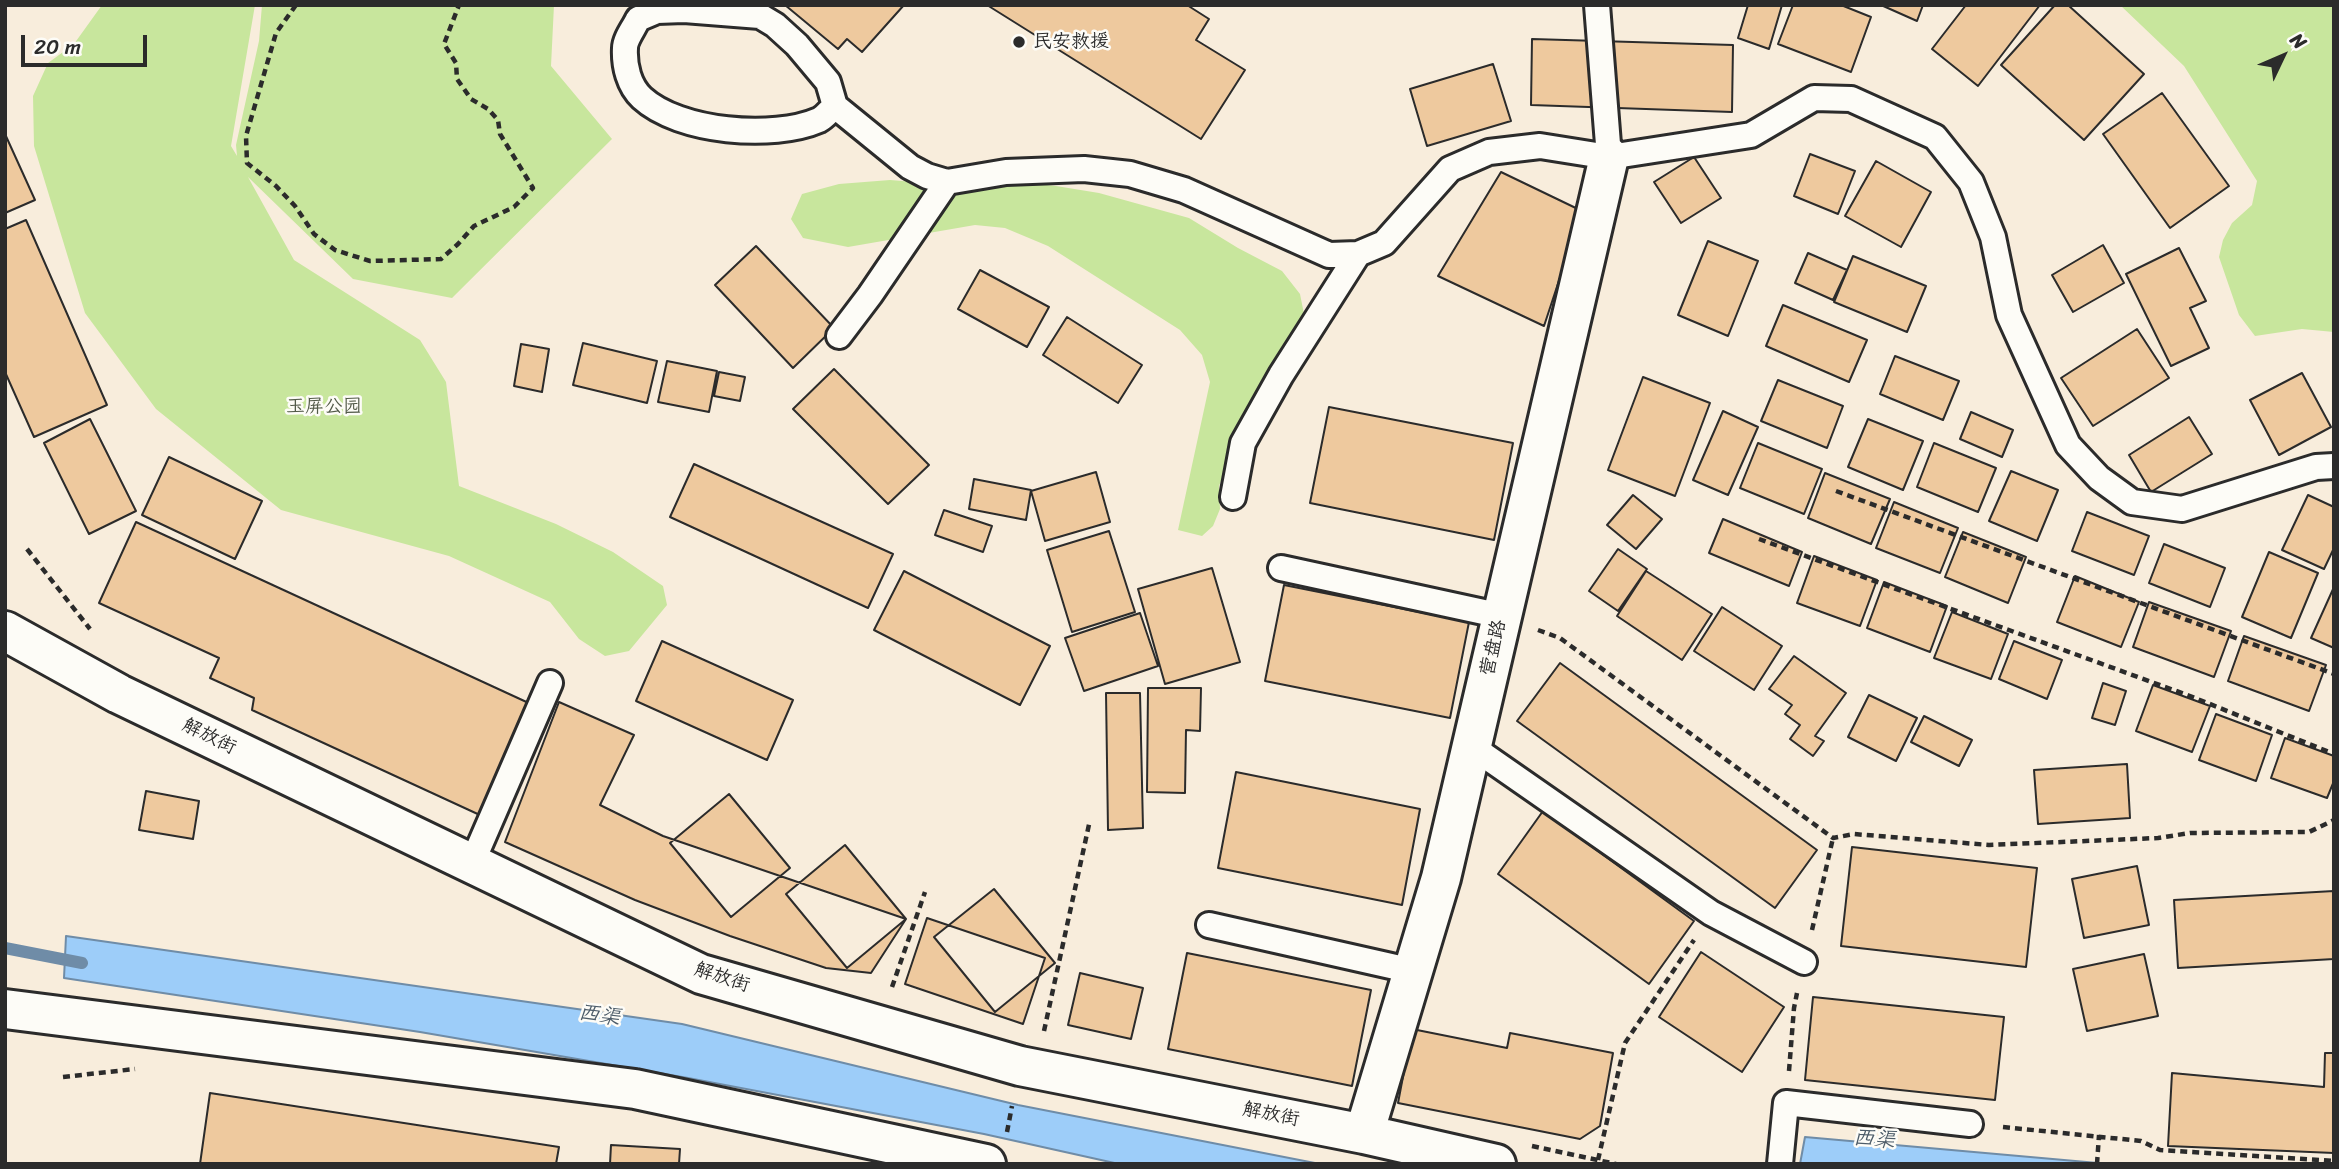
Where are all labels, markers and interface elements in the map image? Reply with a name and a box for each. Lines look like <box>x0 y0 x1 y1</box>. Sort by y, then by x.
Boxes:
scale bar <box>24 21 150 65</box>
north arrow <box>2248 21 2318 91</box>
text: N <box>2282 25 2315 57</box>
text: 20 m <box>34 28 81 66</box>
place label: 民安救援 <box>1033 31 1109 53</box>
marker: 民安救援 <box>1011 34 1027 50</box>
park label: 玉屏公园 <box>286 396 362 418</box>
street label: 营盘路 <box>1476 618 1512 678</box>
street label: 解放街 <box>178 714 240 760</box>
street label: 解放街 <box>691 958 753 998</box>
water label: 西渠 <box>576 1000 622 1032</box>
street label: 解放街 <box>1241 1098 1301 1132</box>
water label: 西渠 <box>1852 1126 1896 1154</box>

